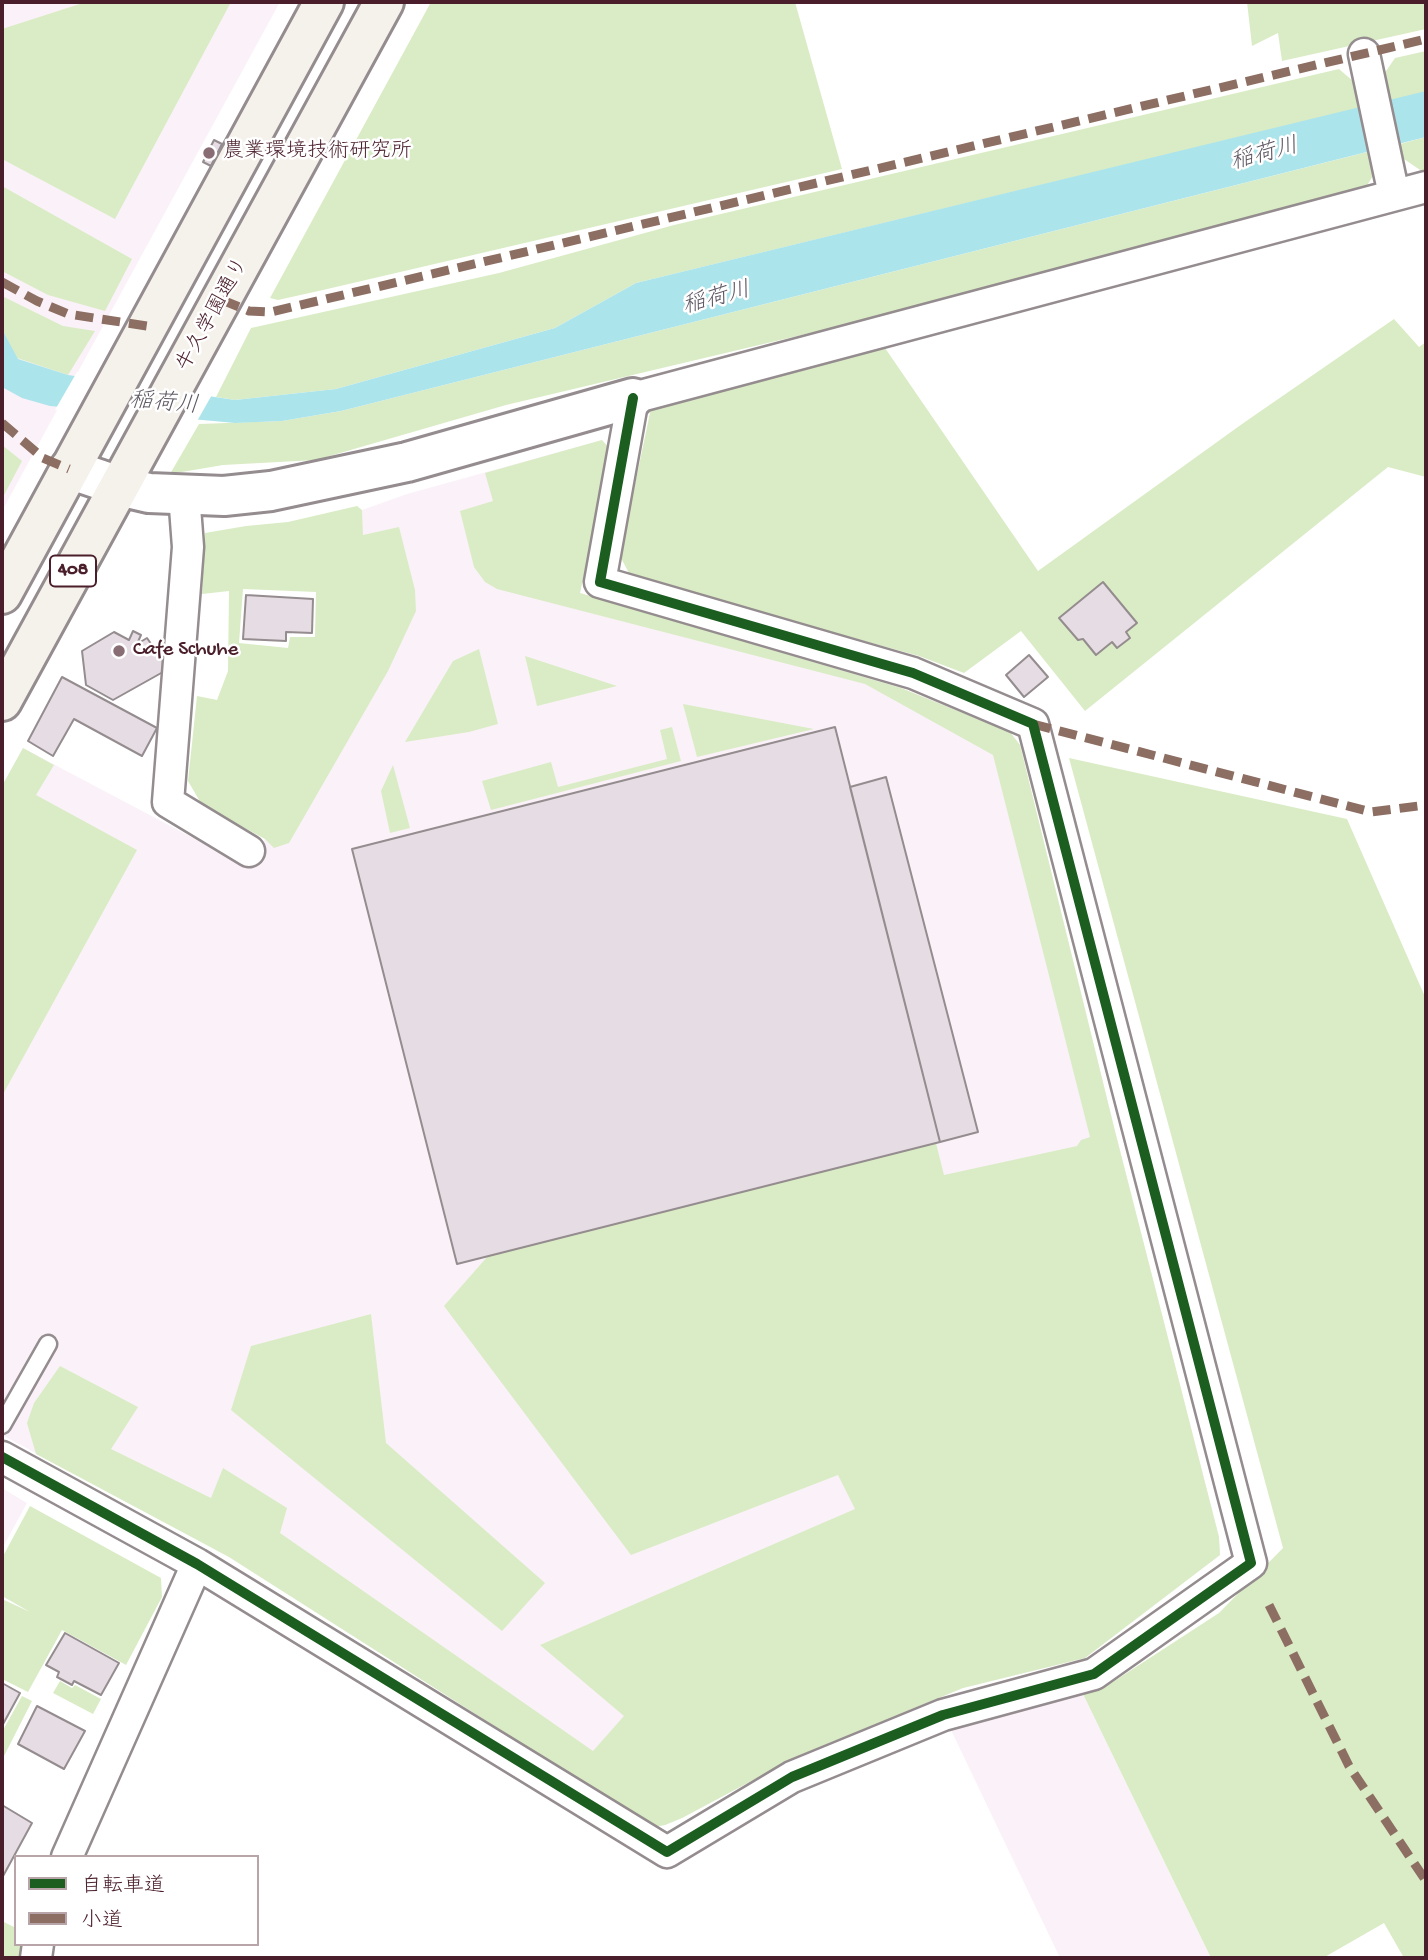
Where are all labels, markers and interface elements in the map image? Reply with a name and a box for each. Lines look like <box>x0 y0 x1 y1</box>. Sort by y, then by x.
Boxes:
water label: 稲荷川 <box>1228 134 1302 178</box>
place label: 農業環境技術研究所 <box>223 140 412 166</box>
marker: 農業環境技術研究所 <box>201 145 217 161</box>
street label: 牛久学園通り <box>172 254 256 376</box>
water label: 稲荷川 <box>680 278 754 322</box>
water label: 稲荷川 <box>128 388 200 422</box>
road number: 408 <box>50 556 96 586</box>
place label: Cafe Schuhe <box>133 638 238 664</box>
marker: Cafe Schuhe <box>111 643 127 659</box>
legend <box>14 1855 259 1946</box>
text: 自転車道 <box>81 1875 165 1900</box>
text: 小道 <box>81 1910 123 1935</box>

